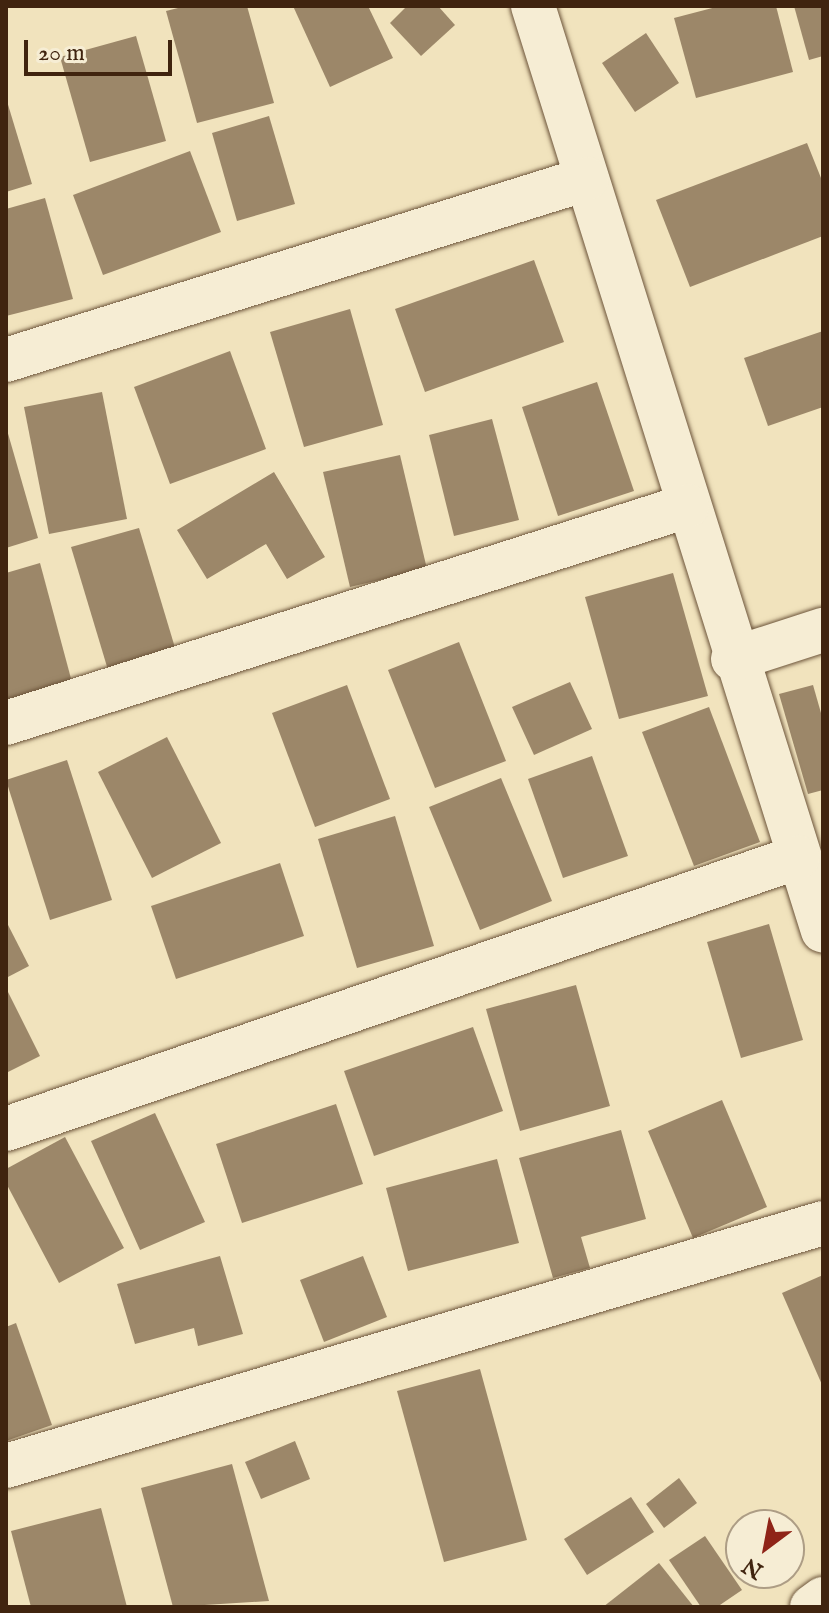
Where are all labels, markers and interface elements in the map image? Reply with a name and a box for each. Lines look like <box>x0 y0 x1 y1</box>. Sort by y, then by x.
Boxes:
scale bar <box>28 24 176 74</box>
text: 20 m <box>38 38 85 69</box>
north arrow <box>725 1509 805 1589</box>
text: N <box>738 1551 769 1585</box>

